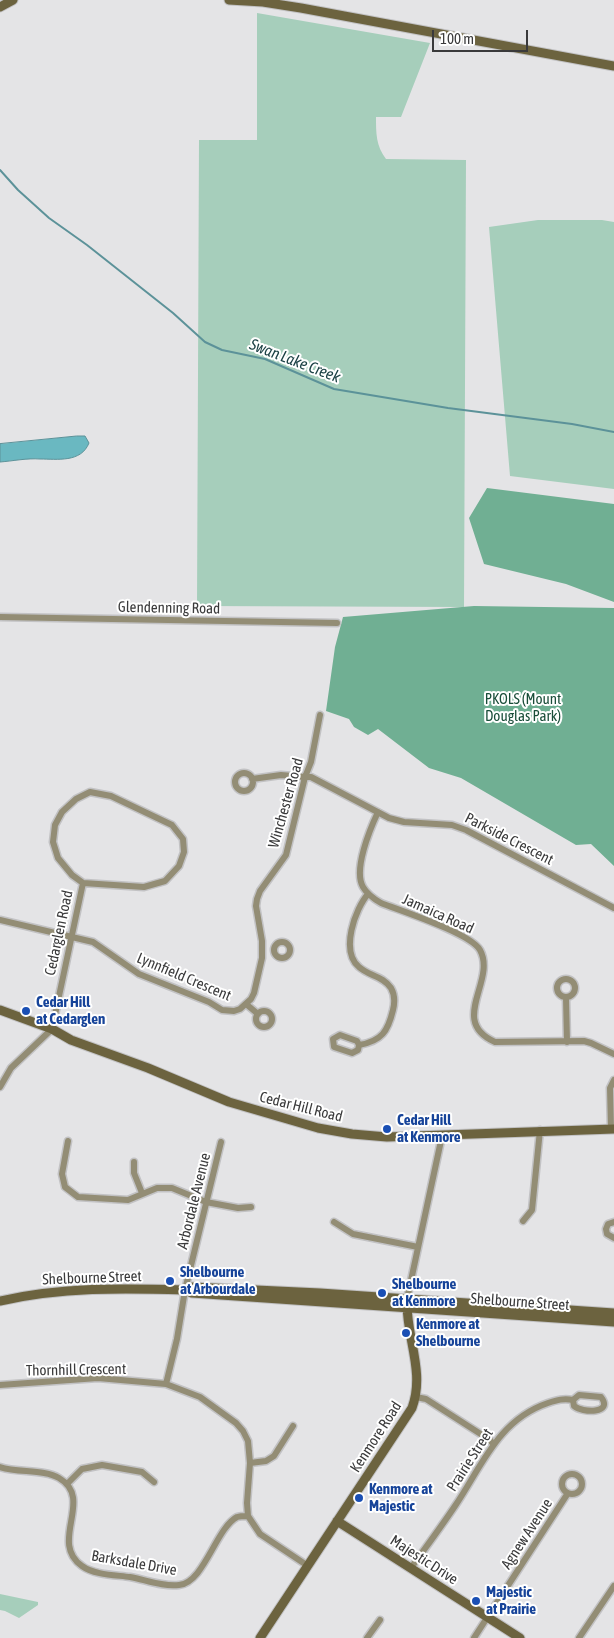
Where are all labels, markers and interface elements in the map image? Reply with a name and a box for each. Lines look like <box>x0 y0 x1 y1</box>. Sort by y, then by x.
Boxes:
scale bar <box>434 20 530 52</box>
text: 100 m <box>440 30 474 47</box>
water label: Swan Lake Creek <box>247 335 343 387</box>
street label: Glendenning Road <box>118 598 220 618</box>
park label: PKOLS (Mount Douglas Park) <box>485 690 561 725</box>
street label: Winchester Road <box>265 756 307 850</box>
street label: Parkside Crescent <box>462 809 556 869</box>
street label: Cedarglen Road <box>41 889 77 977</box>
street label: Jamaica Road <box>400 890 476 938</box>
street label: Lynnfield Crescent <box>134 949 234 1005</box>
place label: Cedar Hill at Cedarglen <box>36 993 105 1028</box>
marker: Cedar Hill at Cedarglen <box>20 1005 32 1017</box>
street label: Cedar Hill Road <box>258 1088 344 1126</box>
place label: Cedar Hill at Kenmore <box>397 1111 461 1146</box>
marker: Cedar Hill at Kenmore <box>381 1123 393 1135</box>
street label: Arbordale Avenue <box>173 1151 215 1251</box>
place label: Shelbourne at Arbourdale <box>180 1263 256 1298</box>
street label: Shelbourne Street <box>42 1267 142 1289</box>
marker: Shelbourne at Arbourdale <box>164 1275 176 1287</box>
place label: Shelbourne at Kenmore <box>392 1275 456 1310</box>
marker: Shelbourne at Kenmore <box>376 1287 388 1299</box>
street label: Shelbourne Street <box>470 1290 570 1314</box>
place label: Kenmore at Shelbourne <box>416 1315 480 1350</box>
marker: Kenmore at Shelbourne <box>400 1327 412 1339</box>
street label: Thornhill Crescent <box>26 1360 126 1380</box>
street label: Kenmore Road <box>346 1398 406 1476</box>
street label: Prairie Street <box>443 1425 497 1495</box>
place label: Kenmore at Majestic <box>369 1480 433 1515</box>
marker: Kenmore at Majestic <box>353 1492 365 1504</box>
street label: Agnew Avenue <box>498 1495 556 1573</box>
street label: Majestic Drive <box>387 1531 461 1589</box>
street label: Barksdale Drive <box>90 1547 178 1579</box>
place label: Majestic at Prairie <box>486 1583 536 1618</box>
marker: Majestic at Prairie <box>470 1595 482 1607</box>

